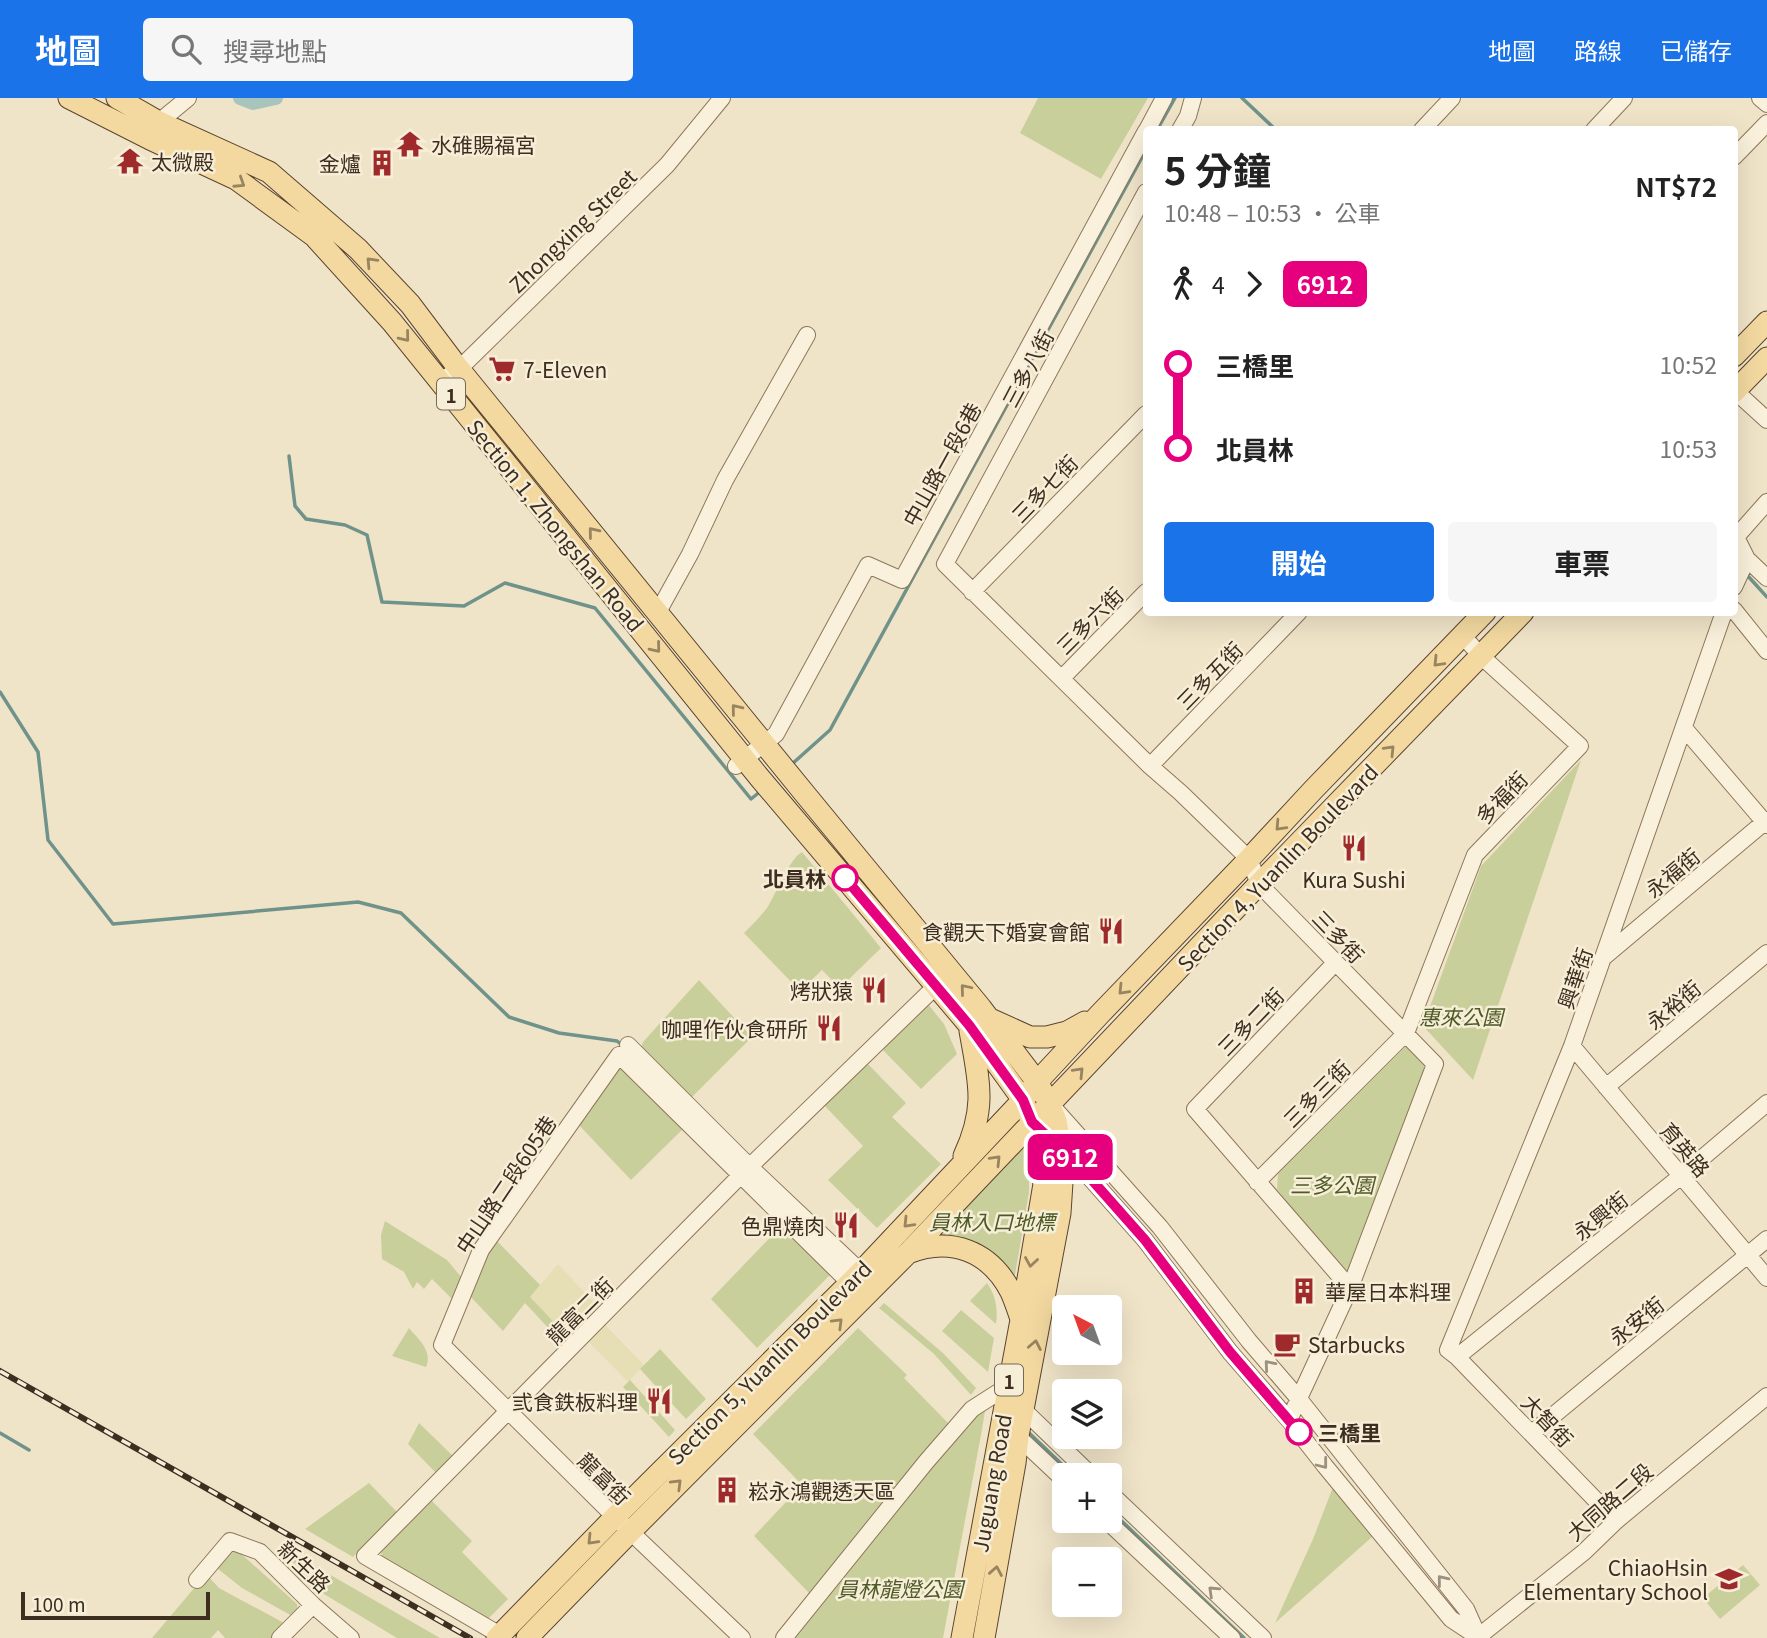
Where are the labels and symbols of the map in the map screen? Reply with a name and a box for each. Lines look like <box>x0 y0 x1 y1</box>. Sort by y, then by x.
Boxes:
temple icon: 水碓賜福宮 <box>395 129 425 159</box>
place label: 水碓賜福宮 <box>431 129 536 159</box>
temple icon: 太微殿 <box>115 146 145 176</box>
place label: 太微殿 <box>151 146 214 176</box>
place label: 金爐 <box>319 148 361 178</box>
building icon: 金爐 <box>367 148 397 178</box>
street label: Zhongxing Street <box>502 161 643 299</box>
one-way arrow <box>232 175 245 188</box>
one-way arrow <box>366 257 379 270</box>
street label: 三多八街 <box>994 324 1060 412</box>
one-way arrow <box>397 329 409 342</box>
supermarket icon: 7-Eleven <box>487 354 517 384</box>
place label: 7-Eleven <box>523 354 607 384</box>
road number: 1 <box>437 378 465 410</box>
street label: 中山路一段6巷 <box>895 397 987 531</box>
street label: Section 1, Zhongshan Road <box>461 412 651 638</box>
street label: 三多七街 <box>1004 447 1084 529</box>
one-way arrow <box>589 528 601 541</box>
street label: 三多六街 <box>1049 580 1129 660</box>
street label: 三多五街 <box>1169 634 1249 716</box>
one-way arrow <box>647 640 660 652</box>
one-way arrow <box>1433 653 1446 666</box>
one-way arrow <box>732 704 745 716</box>
one-way arrow <box>1381 745 1394 758</box>
street label: Section 4, Yuanlin Boulevard <box>1170 757 1384 977</box>
street label: 多福街 <box>1468 764 1534 830</box>
one-way arrow <box>1276 818 1288 831</box>
restaurant icon: Kura Sushi <box>1339 833 1369 863</box>
street label: 永福街 <box>1638 840 1706 904</box>
place label: 北員林 <box>763 863 826 893</box>
place label: Kura Sushi <box>1302 864 1406 894</box>
marker: 北員林 <box>832 865 858 891</box>
street label: 三多街 <box>1306 903 1372 969</box>
place label: 食觀天下婚宴會館 <box>922 916 1090 946</box>
restaurant icon: 食觀天下婚宴會館 <box>1096 916 1126 946</box>
street label: 興華街 <box>1550 943 1598 1013</box>
street label: 永裕街 <box>1639 972 1707 1036</box>
place label: 烤狀猿 <box>790 975 853 1005</box>
restaurant icon: 烤狀猿 <box>859 975 889 1005</box>
street label: 三多二街 <box>1210 980 1290 1062</box>
one-way arrow <box>1118 982 1131 995</box>
one-way arrow <box>961 984 973 997</box>
park label: 惠來公園 <box>1419 1001 1506 1031</box>
place label: 咖哩作伙食研所 <box>661 1013 808 1043</box>
restaurant icon: 咖哩作伙食研所 <box>814 1013 844 1043</box>
street label: 三多三街 <box>1276 1053 1356 1133</box>
one-way arrow <box>1070 1067 1083 1080</box>
street label: 中山路二段605巷 <box>448 1109 562 1259</box>
street label: 育英路 <box>1654 1115 1718 1183</box>
line badge: 6912 <box>1021 1134 1119 1180</box>
one-way arrow <box>988 1155 1001 1168</box>
park label: 三多公園 <box>1290 1169 1377 1199</box>
street label: 永興街 <box>1566 1184 1634 1246</box>
park label: 員林入口地標 <box>929 1206 1058 1236</box>
place label: 色鼎燒肉 <box>741 1210 825 1240</box>
restaurant icon: 色鼎燒肉 <box>831 1210 861 1240</box>
one-way arrow <box>903 1214 916 1227</box>
street label: Section 5, Yuanlin Boulevard <box>660 1253 878 1471</box>
one-way arrow <box>1024 1256 1039 1268</box>
street label: 龍富二街 <box>539 1270 619 1350</box>
building icon: 華屋日本料理 <box>1289 1276 1319 1306</box>
place label: 華屋日本料理 <box>1325 1276 1451 1306</box>
street label: 永安街 <box>1602 1289 1670 1351</box>
north arrow <box>1052 1295 1122 1365</box>
one-way arrow <box>829 1318 842 1331</box>
cafe icon: Starbucks <box>1272 1329 1302 1359</box>
place label: Starbucks <box>1308 1329 1405 1359</box>
one-way arrow <box>1027 1339 1042 1351</box>
one-way arrow <box>1265 1360 1277 1373</box>
road number: 1 <box>995 1364 1023 1396</box>
place label: 弎食鉄板料理 <box>512 1386 638 1416</box>
restaurant icon: 弎食鉄板料理 <box>644 1386 674 1416</box>
street label: 大智街 <box>1515 1387 1581 1453</box>
street label: Juguang Road <box>964 1411 1018 1555</box>
place label: 三橋里 <box>1318 1417 1381 1447</box>
marker: 三橋里 <box>1286 1419 1312 1445</box>
street label: 龍富街 <box>572 1445 638 1511</box>
street label: 大同路二段 <box>1560 1455 1658 1547</box>
one-way arrow <box>1315 1457 1328 1469</box>
building icon: 崧永鴻觀透天區 <box>712 1475 742 1505</box>
place label: 崧永鴻觀透天區 <box>748 1475 895 1505</box>
one-way arrow <box>669 1480 681 1492</box>
one-way arrow <box>587 1532 600 1545</box>
street label: 新生路 <box>272 1533 338 1599</box>
place label: ChiaoHsin Elementary School <box>1523 1552 1708 1606</box>
school or university icon: ChiaoHsin Elementary School <box>1714 1564 1744 1594</box>
one-way arrow <box>988 1565 1003 1577</box>
park label: 員林龍燈公園 <box>837 1573 966 1603</box>
one-way arrow <box>1438 1575 1450 1588</box>
one-way arrow <box>1208 1587 1221 1600</box>
scale bar <box>21 1589 210 1621</box>

